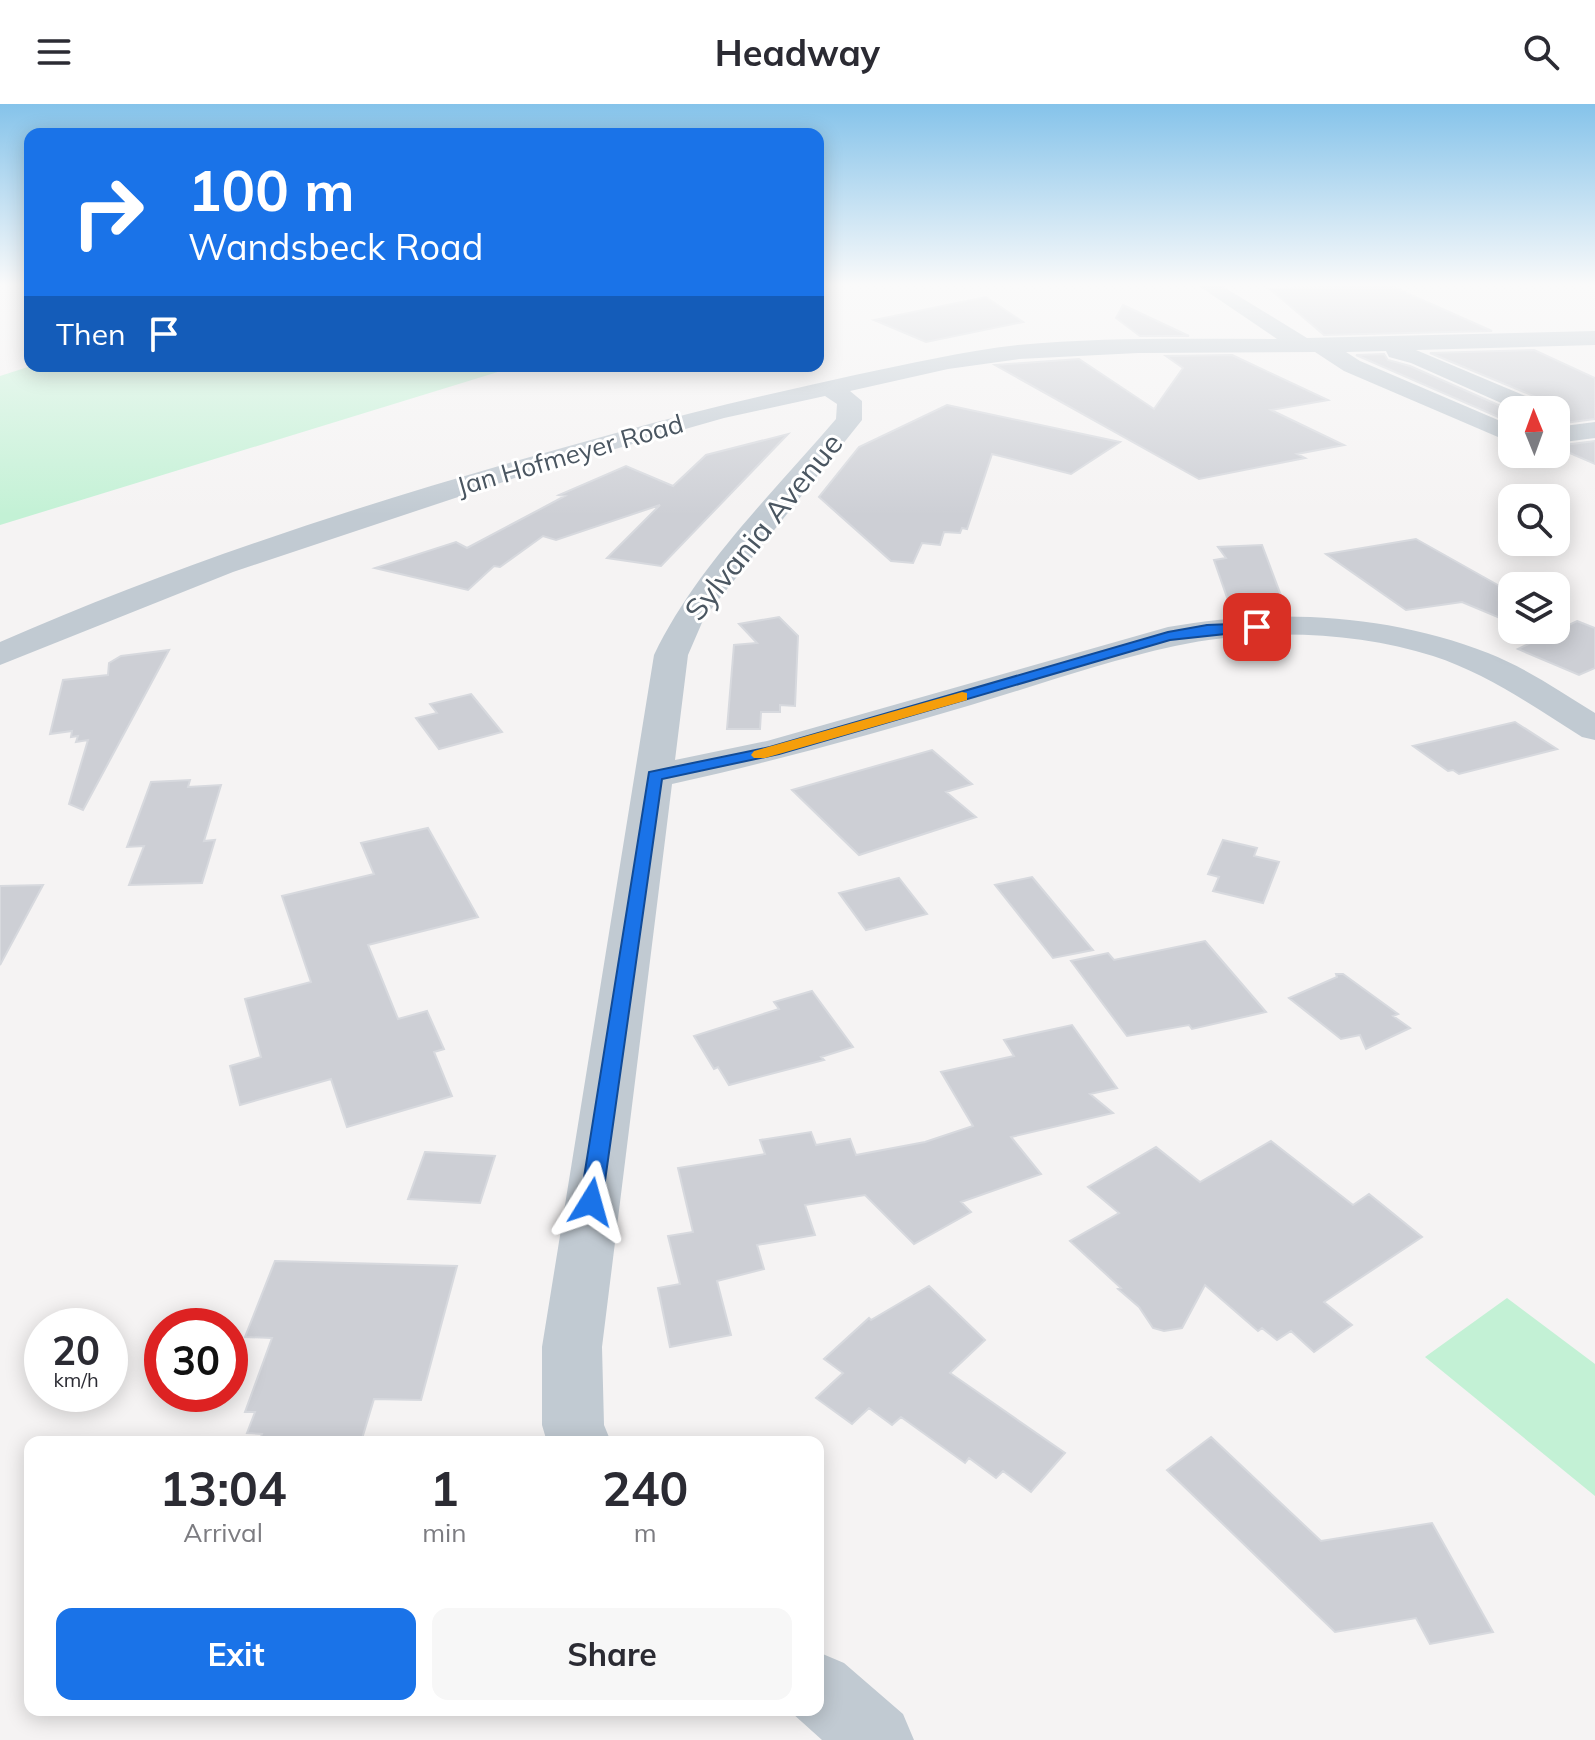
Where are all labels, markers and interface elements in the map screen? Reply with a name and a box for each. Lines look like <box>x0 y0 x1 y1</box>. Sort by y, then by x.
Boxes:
icon: menu <box>32 30 76 74</box>
text: Headway <box>715 30 880 75</box>
icon: search <box>1519 30 1563 74</box>
text: 100 m <box>188 155 355 225</box>
icon: right <box>56 160 160 264</box>
text: Wandsbeck Road <box>188 224 483 269</box>
icon: arrive <box>142 312 186 356</box>
text: Then <box>56 315 126 353</box>
north arrow <box>1498 396 1570 468</box>
map controls <box>1498 396 1570 644</box>
street label: Jan Hofmeyer Road <box>453 406 687 503</box>
street label: Sylvania Avenue <box>676 425 850 628</box>
button: search <box>1498 484 1570 556</box>
button: layers <box>1498 572 1570 644</box>
pin <box>1223 593 1291 661</box>
icon: arrive <box>1235 605 1279 649</box>
position arrow <box>549 1160 633 1244</box>
speed limit sign: 30 <box>144 1308 248 1412</box>
text: 20 <box>52 1325 100 1375</box>
text: km/h <box>53 1367 99 1392</box>
text: 13:04 <box>160 1458 287 1518</box>
text: 1 <box>430 1458 459 1518</box>
text: 240 <box>602 1458 688 1518</box>
text: Arrival <box>183 1516 263 1549</box>
text: min <box>422 1516 466 1549</box>
text: m <box>634 1516 657 1549</box>
button: Exit <box>56 1608 416 1700</box>
button: Share <box>432 1608 792 1700</box>

